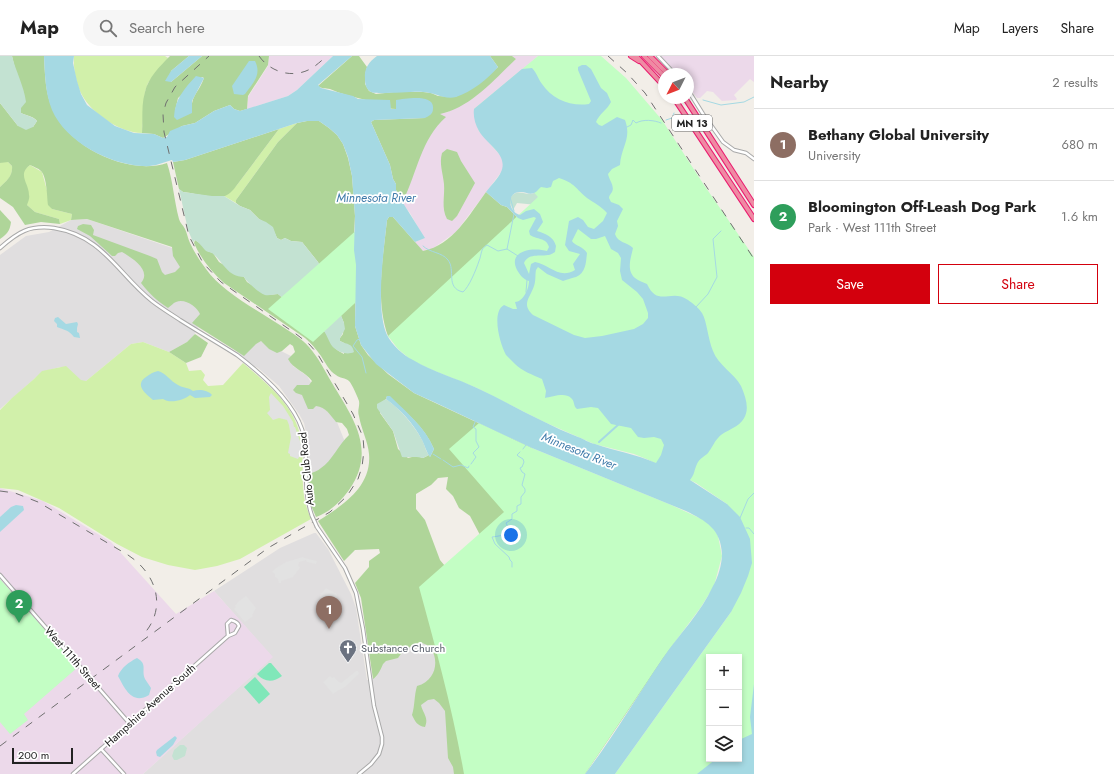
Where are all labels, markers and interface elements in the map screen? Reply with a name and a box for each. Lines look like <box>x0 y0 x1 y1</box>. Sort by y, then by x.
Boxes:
search box <box>83 10 363 46</box>
text: Map <box>20 14 59 41</box>
icon: search <box>97 17 119 39</box>
text: Search here <box>129 17 205 39</box>
text: Map <box>954 18 980 38</box>
text: Layers <box>1002 18 1038 38</box>
text: Share <box>1060 18 1094 38</box>
north arrow <box>658 68 694 104</box>
text: Nearby <box>770 70 828 94</box>
text: 2 results <box>1052 73 1098 92</box>
road number: MN 13 <box>672 115 712 131</box>
text: Bethany Global University <box>808 124 989 146</box>
text: 1 <box>780 135 786 154</box>
text: 680 m <box>1062 135 1098 154</box>
text: University <box>808 146 860 165</box>
water label: Minnesota River <box>336 189 417 207</box>
text: Bloomington Off-Leash Dog Park <box>808 196 1036 218</box>
text: 2 <box>779 207 787 226</box>
text: 1.6 km <box>1061 207 1098 226</box>
text: Park · West 111th Street <box>808 218 936 237</box>
button: Save <box>770 264 930 304</box>
button: Share <box>938 264 1098 304</box>
water label: Minnesota River <box>539 428 620 475</box>
street label: Auto Club Road <box>294 431 318 507</box>
your location <box>501 525 521 545</box>
pin: 2 <box>6 590 32 623</box>
pin: 1 <box>316 596 342 629</box>
street label: West 111th Street <box>41 623 105 693</box>
church icon: Substance Church <box>338 638 358 663</box>
place label: Substance Church <box>361 640 445 656</box>
map controls <box>706 654 742 762</box>
button: + <box>706 654 742 690</box>
street label: Hampshire Avenue South <box>101 660 199 750</box>
button: − <box>706 690 742 726</box>
button: layers <box>706 726 742 762</box>
scale bar <box>12 746 73 765</box>
text: 200 m <box>18 747 49 763</box>

